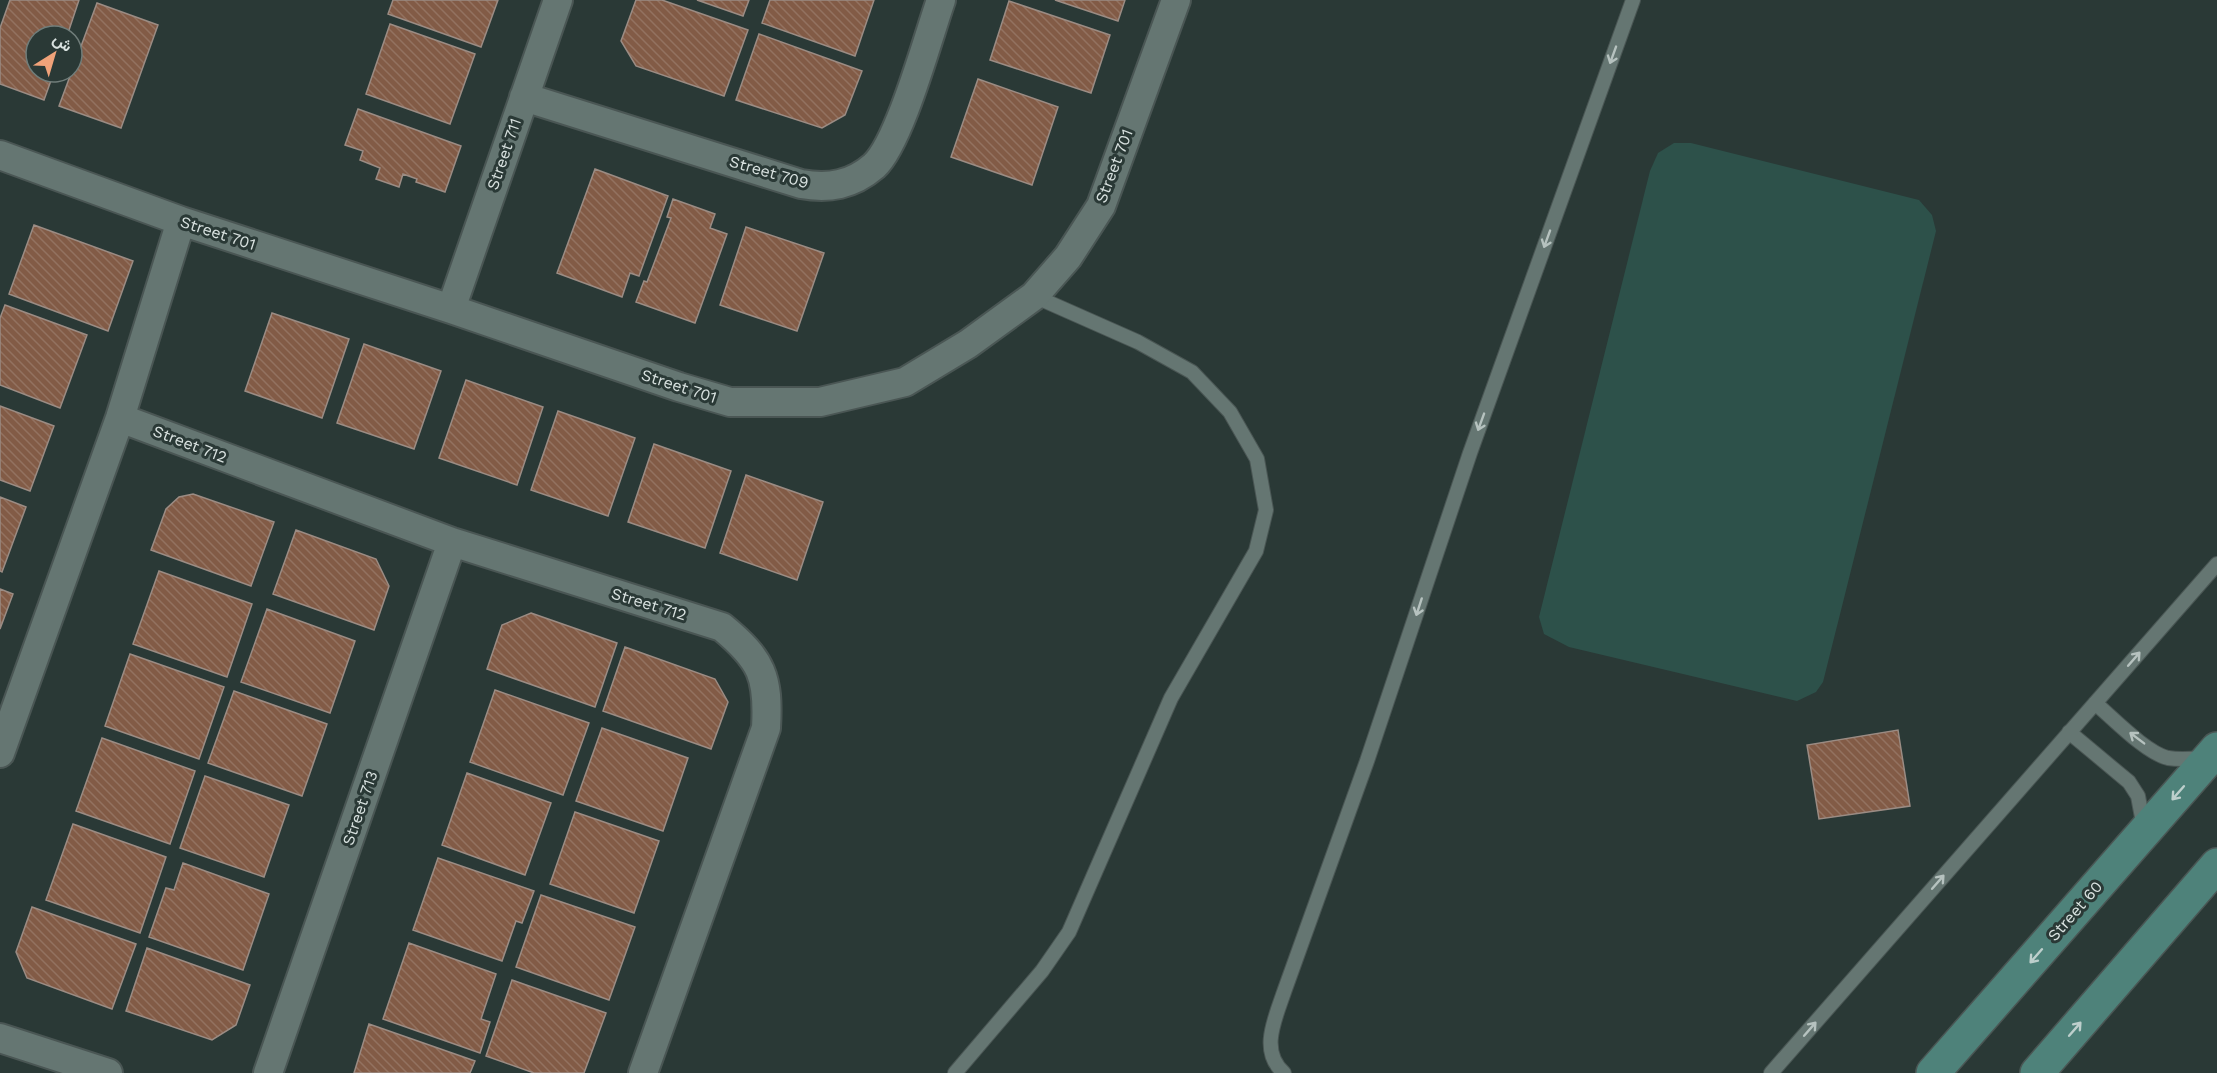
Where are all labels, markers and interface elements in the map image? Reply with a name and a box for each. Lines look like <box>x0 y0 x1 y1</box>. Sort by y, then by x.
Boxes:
north arrow <box>24 24 84 84</box>
text: ش <box>49 29 76 56</box>
one-way arrow <box>1607 45 1618 64</box>
street label: Street 711 <box>483 116 525 192</box>
street label: Street 701 <box>1091 126 1137 206</box>
street label: Street 709 <box>727 152 811 192</box>
street label: Street 701 <box>178 212 258 254</box>
one-way arrow <box>1541 229 1552 247</box>
street label: Street 701 <box>639 365 719 407</box>
one-way arrow <box>1475 412 1486 431</box>
street label: Street 712 <box>150 421 230 467</box>
street label: Street 712 <box>609 584 689 624</box>
one-way arrow <box>1412 597 1423 616</box>
one-way arrow <box>2127 652 2141 667</box>
one-way arrow <box>2129 731 2145 744</box>
street label: Street 713 <box>338 768 382 848</box>
one-way arrow <box>2172 785 2186 801</box>
one-way arrow <box>1931 875 1945 890</box>
street label: Street 60 <box>2044 877 2106 945</box>
one-way arrow <box>2029 948 2043 963</box>
one-way arrow <box>1803 1022 1817 1037</box>
one-way arrow <box>2068 1022 2082 1037</box>

